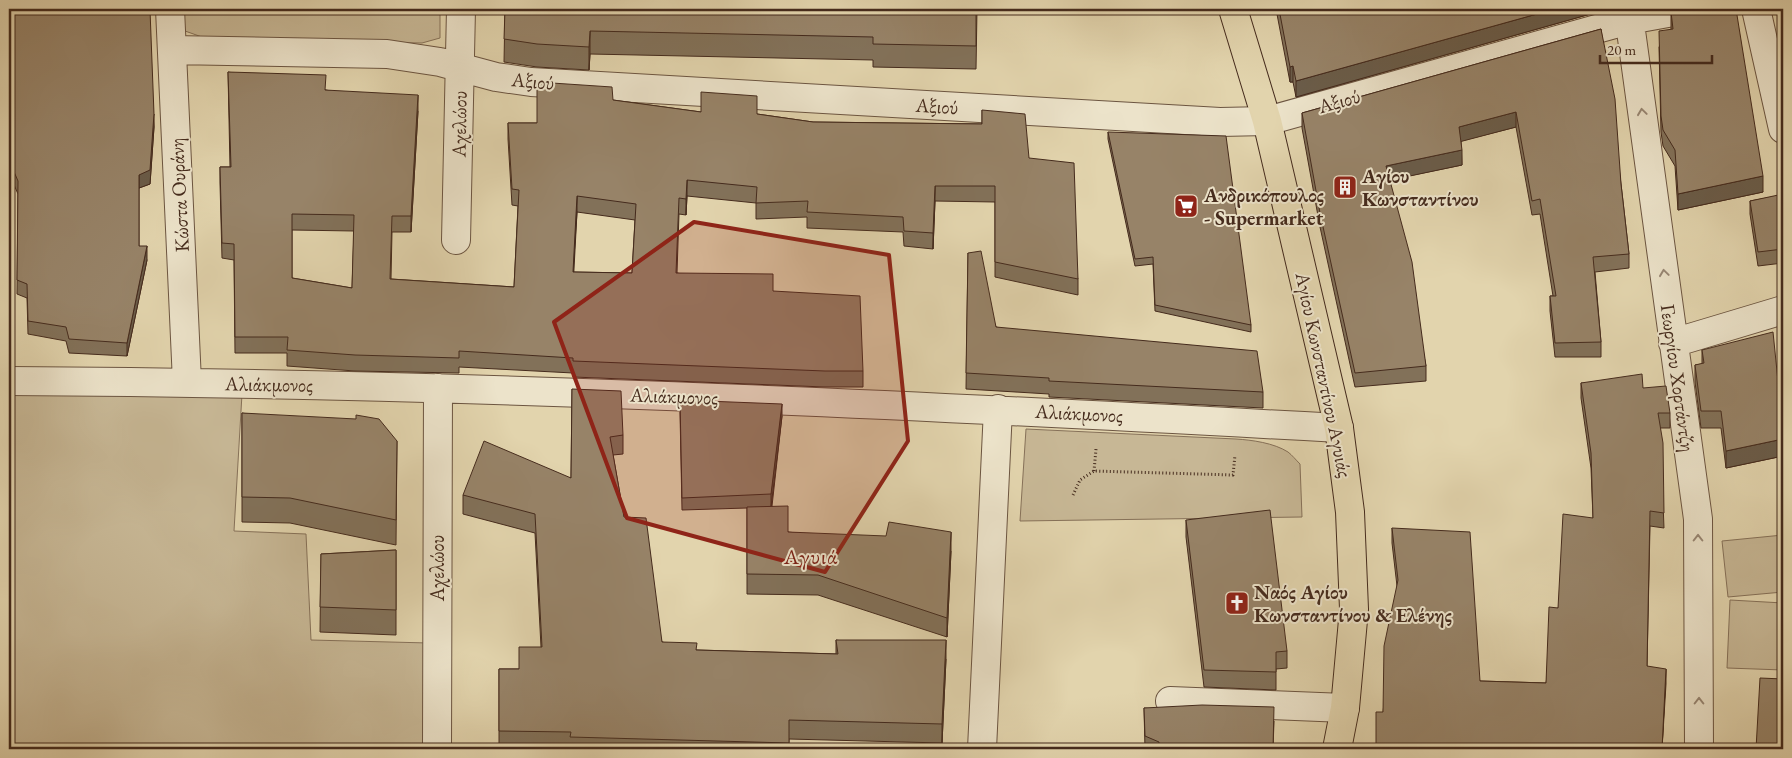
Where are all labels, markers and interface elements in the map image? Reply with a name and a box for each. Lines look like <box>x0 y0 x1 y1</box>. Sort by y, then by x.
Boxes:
scale bar <box>1600 32 1712 64</box>
text: 20 m <box>1607 40 1636 59</box>
street label: Αξιού <box>510 66 555 96</box>
street label: Αξιού <box>1314 83 1363 120</box>
street label: Αχελώου <box>445 90 473 159</box>
street label: Αξιού <box>914 92 959 120</box>
one-way arrow <box>1637 108 1648 116</box>
street label: Κώστα Ουράνη <box>163 137 195 253</box>
place label: Αγίου Κωνσταντίνου <box>1361 163 1479 212</box>
building icon: Αγίου Κωνσταντίνου <box>1332 174 1358 200</box>
place label: Ανδρικόπουλος - Supermarket <box>1203 182 1324 231</box>
supermarket icon: Ανδρικόπουλος - Supermarket <box>1173 193 1199 219</box>
street label: Αγίου Κωνσταντίνου Αγυιάς <box>1289 269 1358 480</box>
one-way arrow <box>1659 269 1670 277</box>
street label: Γεωργίου Χορτάντζη <box>1655 303 1701 453</box>
street label: Αλιάκμονος <box>224 370 313 398</box>
street label: Αλιάκμονος <box>629 381 719 411</box>
street label: Αλιάκμονος <box>1033 398 1124 428</box>
one-way arrow <box>1693 534 1703 542</box>
street label: Αχελώου <box>424 535 450 602</box>
district label: Αγυιά <box>783 542 838 571</box>
place label: Ναός Αγίου Κωνσταντίνου & Ελένης <box>1254 579 1452 628</box>
church icon: Ναός Αγίου Κωνσταντίνου & Ελένης <box>1224 590 1250 616</box>
one-way arrow <box>1694 696 1704 704</box>

